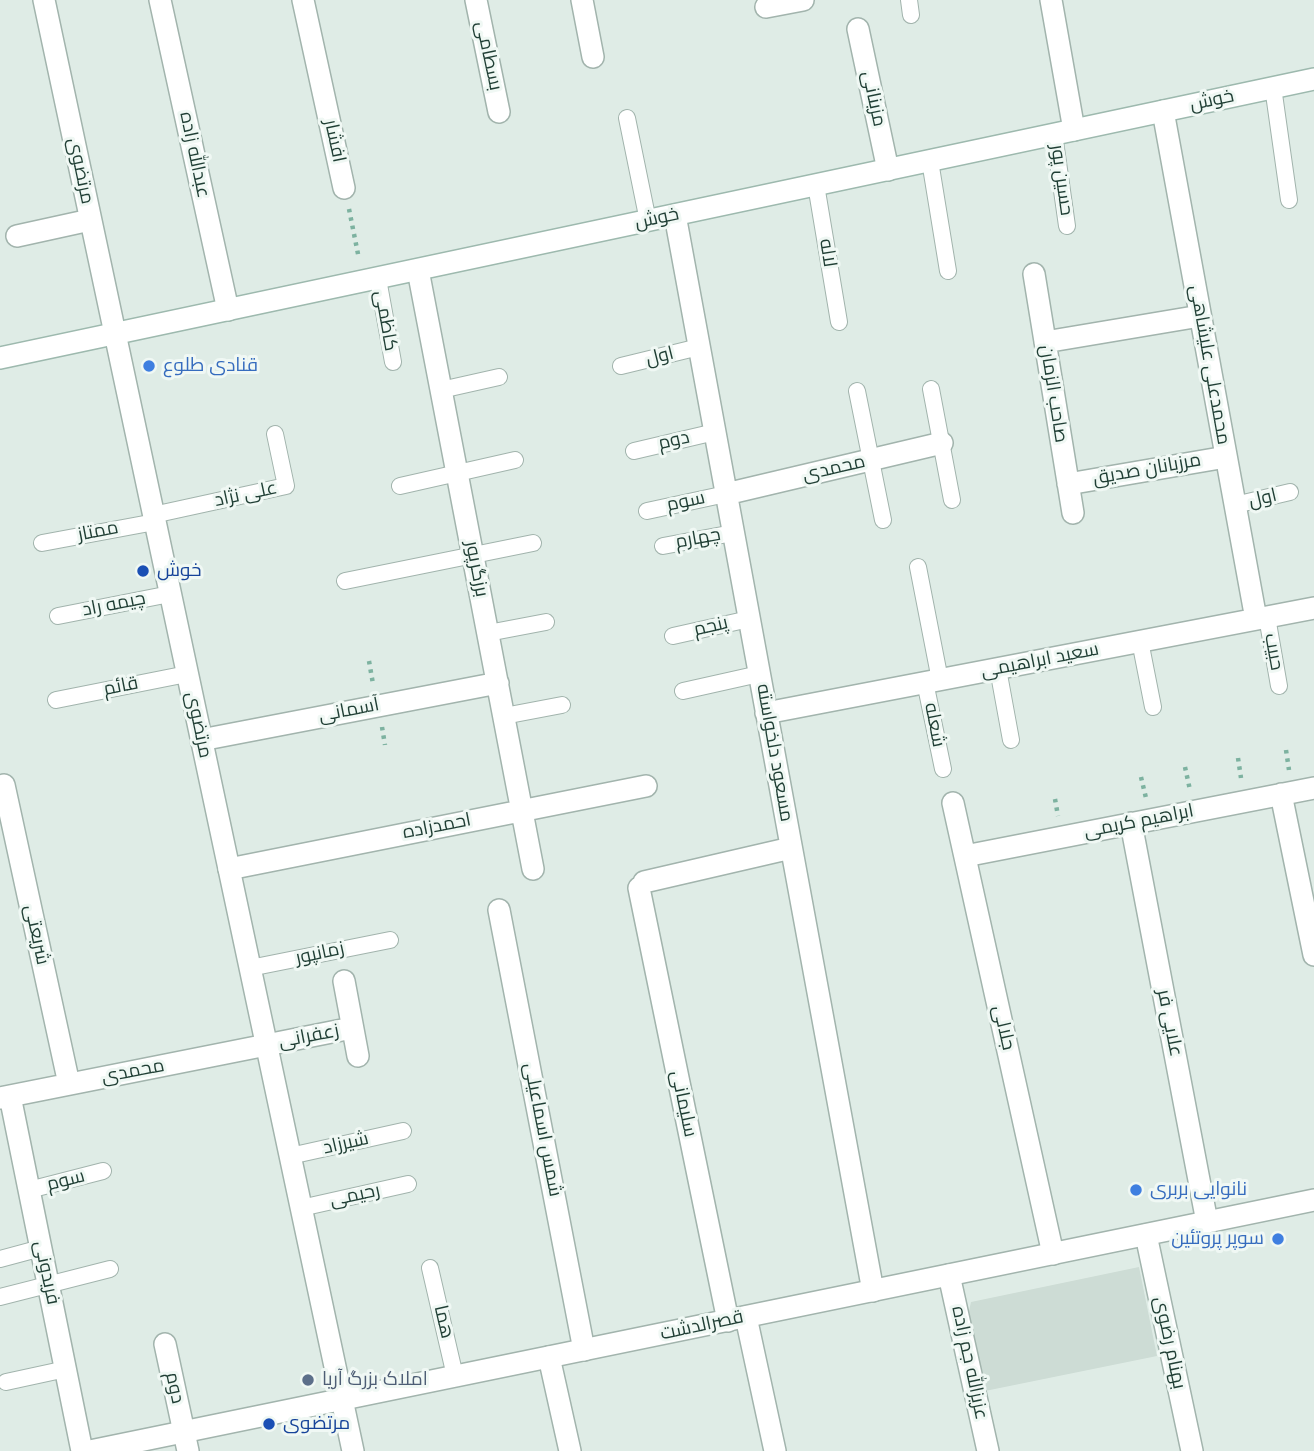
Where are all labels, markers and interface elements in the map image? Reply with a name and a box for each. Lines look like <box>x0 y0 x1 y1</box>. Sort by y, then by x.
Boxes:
street label: بسطامی <box>470 19 506 93</box>
street label: مزینانی <box>856 69 890 129</box>
street label: خوش <box>1188 85 1236 117</box>
street label: عبدالله زاده <box>174 110 214 200</box>
street label: افشار <box>318 117 350 165</box>
street label: مرتضوی <box>62 136 98 206</box>
street label: حسین پور <box>1045 143 1077 217</box>
street label: خوش <box>633 203 681 235</box>
street label: لاله <box>814 237 840 269</box>
street label: محمدعلی علیشاهی <box>1184 283 1234 447</box>
street label: کاظمی <box>368 289 402 353</box>
street label: اول <box>644 343 676 371</box>
street label: صاحب الزمان <box>1034 344 1072 444</box>
place label: قنادی طلوع <box>163 355 258 377</box>
marker: قنادی طلوع <box>141 358 157 374</box>
street label: دوم <box>656 426 692 456</box>
street label: مرزبانان صدیق <box>1091 449 1203 491</box>
street label: محمدی <box>800 451 868 487</box>
street label: علی نژاد <box>212 477 280 513</box>
street label: اول <box>1247 485 1279 513</box>
street label: سوم <box>665 487 707 517</box>
street label: ممتاز <box>76 517 120 547</box>
street label: چهارم <box>674 524 722 554</box>
street label: برزگرپور <box>459 539 493 599</box>
place label: خوش <box>157 560 202 582</box>
marker: خوش <box>135 563 151 579</box>
street label: چیمه راد <box>80 588 148 622</box>
street label: پنجم <box>692 612 730 642</box>
street label: حبیب <box>1259 632 1287 672</box>
street label: سعید ابراهیمی <box>979 638 1101 684</box>
street label: قائم <box>102 672 140 702</box>
street label: مسعود دلخواسته <box>751 682 797 824</box>
street label: مرتضوی <box>180 690 216 760</box>
street label: آسمانی <box>317 694 381 728</box>
street label: شعله <box>919 701 949 749</box>
street label: ابراهیم کریمی <box>1082 800 1196 844</box>
street label: احمدزاده <box>401 809 473 845</box>
street label: شریعتی <box>19 903 53 967</box>
street label: زمانپور <box>293 938 347 970</box>
street label: علایی فر <box>1151 988 1187 1058</box>
street label: جلالی <box>987 1003 1019 1053</box>
street label: زعفرانی <box>277 1020 341 1054</box>
street label: محمدی <box>100 1055 166 1089</box>
street label: شمس اسماعیلی <box>518 1061 566 1199</box>
street label: سلیمانی <box>665 1069 701 1139</box>
street label: شیرزاد <box>321 1128 371 1160</box>
street label: سوم <box>45 1165 87 1197</box>
place label: نانوایی بربری <box>1150 1179 1247 1201</box>
street label: رحیمی <box>328 1180 382 1212</box>
marker: نانوایی بربری <box>1128 1182 1144 1198</box>
place label: سوپر پروتئین <box>1171 1228 1264 1250</box>
marker: سوپر پروتئین <box>1270 1231 1286 1247</box>
street label: فریدونی <box>28 1239 64 1307</box>
street label: بهنام رضوی <box>1148 1295 1190 1391</box>
street label: هما <box>428 1303 458 1341</box>
street label: عزیزالله جم زاده <box>946 1304 992 1422</box>
street label: قصرالدشت <box>658 1306 746 1346</box>
place label: املاک بزرگ آریا <box>322 1369 428 1391</box>
street label: دوم <box>160 1370 188 1406</box>
marker: املاک بزرگ آریا <box>300 1372 316 1388</box>
place label: مرتضوی <box>283 1413 350 1435</box>
marker: مرتضوی <box>261 1416 277 1432</box>

